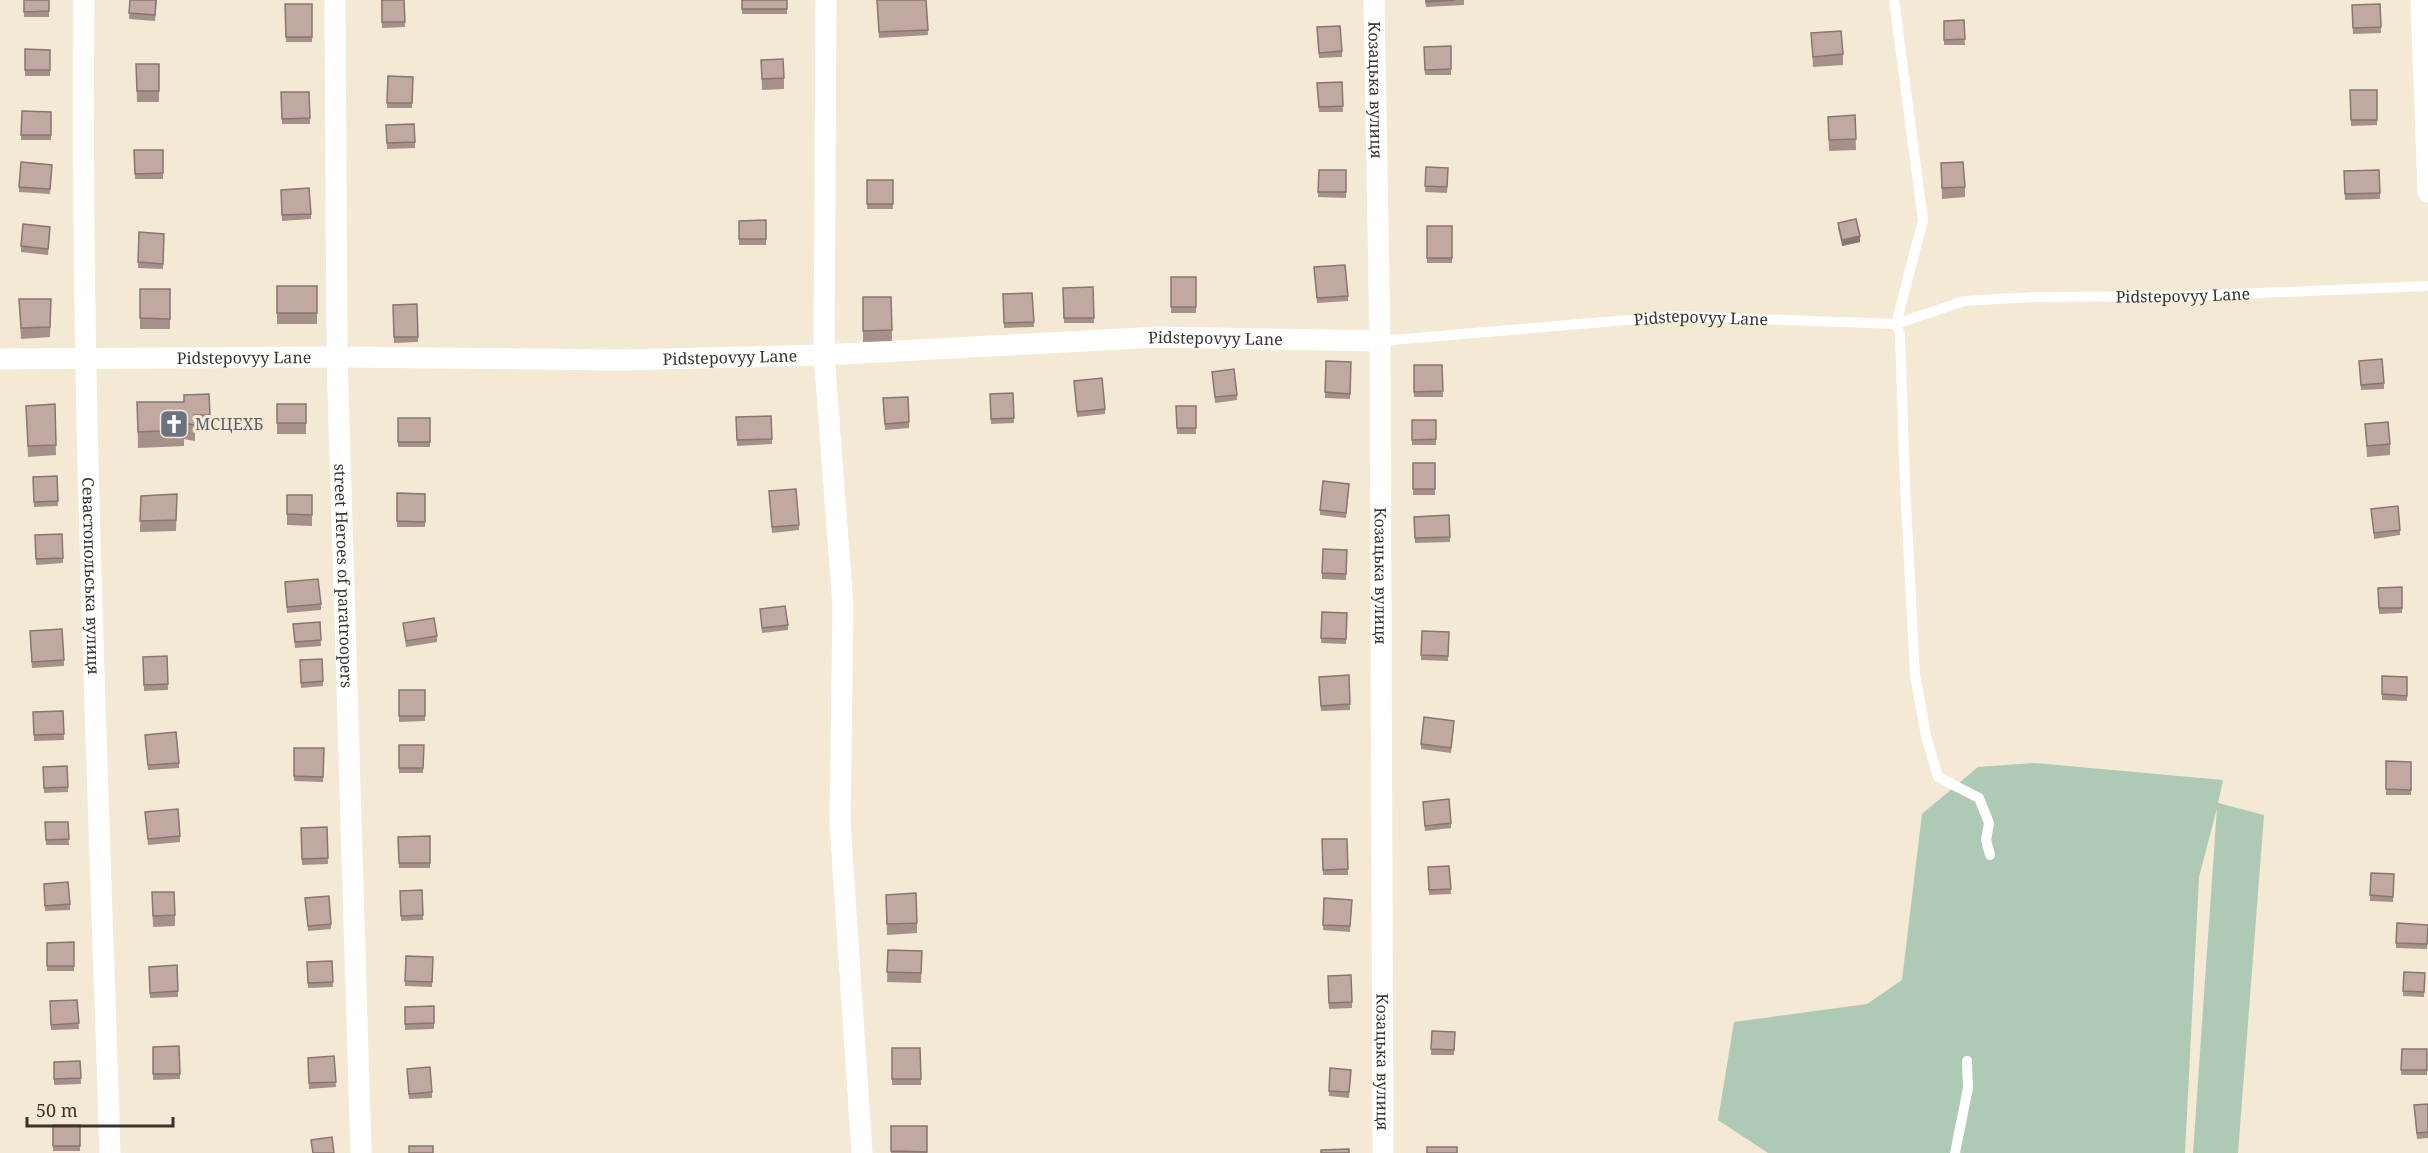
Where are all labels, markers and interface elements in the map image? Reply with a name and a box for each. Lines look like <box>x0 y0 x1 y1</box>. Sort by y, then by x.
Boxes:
street label: Козацька вулиця <box>1363 21 1388 159</box>
street label: Pidstepovyy Lane <box>2116 282 2251 307</box>
street label: Pidstepovyy Lane <box>1633 305 1769 330</box>
street label: Pidstepovyy Lane <box>1148 326 1283 350</box>
street label: Pidstepovyy Lane <box>662 345 797 370</box>
street label: Pidstepovyy Lane <box>177 346 311 369</box>
church icon: МСЦЕХБ <box>158 408 190 440</box>
place label: МСЦЕХБ <box>195 413 263 435</box>
street label: street Heroes of paratroopers <box>329 463 358 688</box>
street label: Севастопольська вулиця <box>77 477 105 675</box>
street label: Козацька вулиця <box>1370 507 1392 645</box>
street label: Козацька вулиця <box>1371 993 1394 1131</box>
scale bar <box>27 1090 172 1128</box>
text: 50 m <box>36 1098 78 1122</box>

